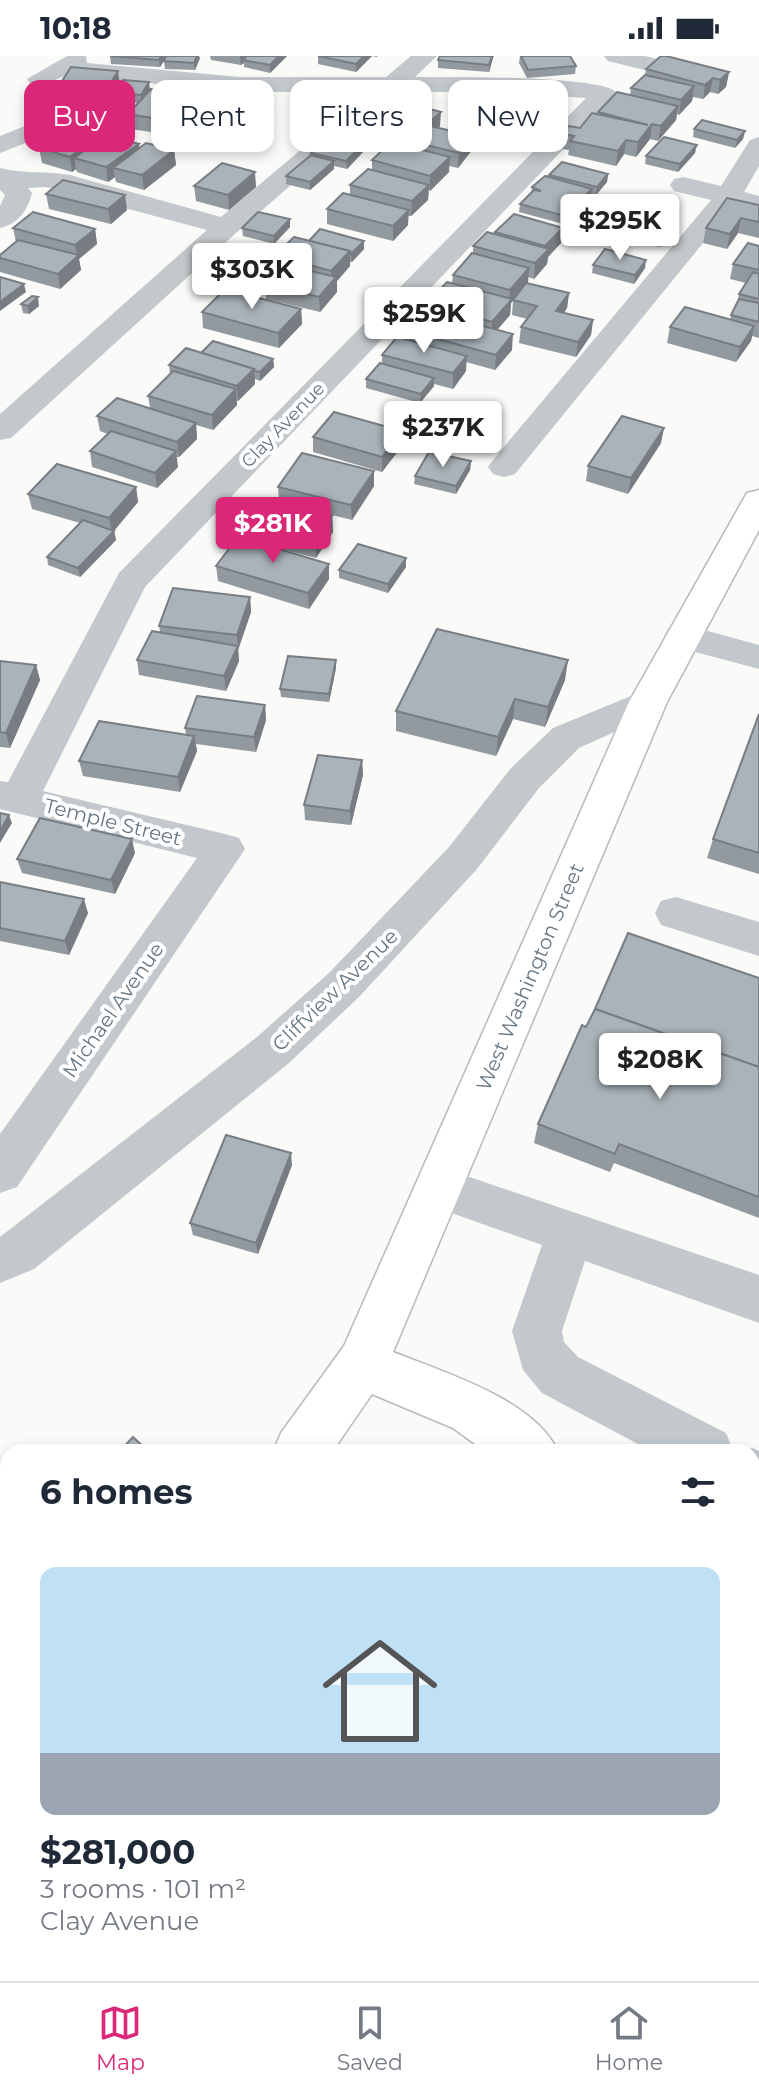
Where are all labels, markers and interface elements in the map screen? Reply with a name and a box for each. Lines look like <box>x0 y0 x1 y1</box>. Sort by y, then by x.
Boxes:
text: 10:18 <box>40 10 112 47</box>
chip: Buy <box>24 80 135 152</box>
chip: Rent <box>151 80 274 152</box>
chip: Filters <box>290 80 432 152</box>
chip: New <box>448 80 568 152</box>
pin: $295K <box>564 194 676 262</box>
text: $295K <box>578 204 662 236</box>
pin: $303K <box>196 243 308 311</box>
text: $303K <box>210 253 294 285</box>
pin: $259K <box>368 287 480 355</box>
text: $259K <box>382 297 466 329</box>
street label: Clay Avenue <box>237 378 329 472</box>
pin: $237K <box>387 401 499 469</box>
text: $237K <box>402 411 484 443</box>
pin: $281K <box>217 497 329 565</box>
text: $281K <box>234 507 312 539</box>
street label: Temple Street <box>42 793 184 851</box>
street label: West Washington Street <box>471 860 589 1094</box>
street label: Cliffview Avenue <box>267 924 403 1056</box>
street label: Michael Avenue <box>58 938 168 1082</box>
pin: $208K <box>604 1033 716 1101</box>
text: $208K <box>617 1043 703 1075</box>
icon: filters <box>676 1470 720 1514</box>
text: 6 homes <box>40 1471 193 1513</box>
icon: home <box>308 1619 452 1763</box>
text: $281,000 <box>40 1831 195 1873</box>
text: 3 rooms · 101 m² <box>40 1873 246 1905</box>
text: Clay Avenue <box>40 1905 199 1937</box>
tab: Map <box>96 2001 145 2076</box>
tab: Saved <box>337 2001 403 2076</box>
tab: Home <box>595 2001 663 2076</box>

